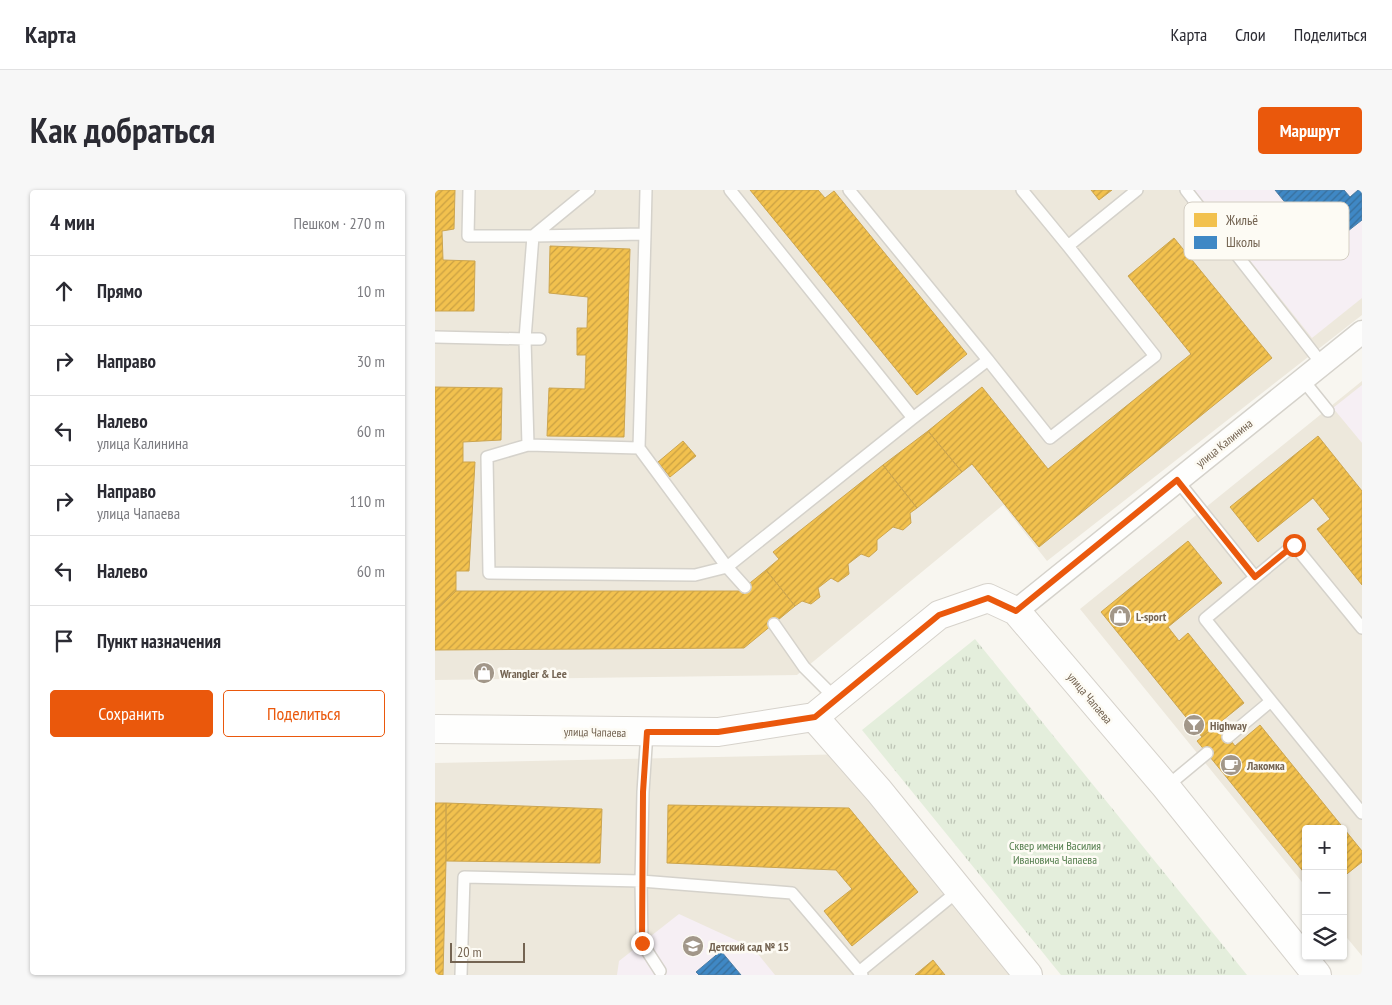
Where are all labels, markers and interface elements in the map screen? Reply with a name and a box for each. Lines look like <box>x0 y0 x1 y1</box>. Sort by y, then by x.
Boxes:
text: Карта <box>25 19 76 50</box>
text: Карта <box>1170 23 1207 46</box>
text: Слои <box>1235 23 1266 46</box>
text: Поделиться <box>1294 23 1367 46</box>
text: Как добраться <box>30 107 215 153</box>
button: Маршрут <box>1258 107 1362 154</box>
legend <box>1184 202 1349 260</box>
text: 4 мин <box>50 209 95 236</box>
text: Жильё <box>1225 211 1258 229</box>
text: Пешком · 270 m <box>294 213 385 233</box>
text: Школы <box>1226 233 1260 251</box>
icon: ahead <box>50 277 78 305</box>
text: Прямо <box>97 279 142 303</box>
text: 10 m <box>357 281 385 301</box>
icon: right <box>50 347 78 375</box>
text: Направо <box>97 349 156 373</box>
text: 30 m <box>357 351 385 371</box>
text: Налево <box>97 409 148 433</box>
street label: улица Калинина <box>1193 415 1255 470</box>
icon: left <box>50 417 78 445</box>
text: 60 m <box>357 421 385 441</box>
text: улица Калинина <box>97 433 188 453</box>
text: Направо <box>97 479 156 503</box>
icon: right <box>50 487 78 515</box>
text: 110 m <box>350 491 385 511</box>
text: улица Чапаева <box>97 503 180 523</box>
route start <box>1283 534 1306 557</box>
icon: left <box>50 557 78 585</box>
text: Налево <box>97 559 148 583</box>
text: 60 m <box>357 561 385 581</box>
shop icon: L-sport <box>1108 604 1132 628</box>
place label: L-sport <box>1136 609 1167 624</box>
icon: arrive <box>50 627 78 655</box>
text: Пункт назначения <box>97 629 221 653</box>
shop icon: Wrangler & Lee <box>472 661 496 685</box>
place label: Wrangler & Lee <box>499 666 567 681</box>
street label: улица Чапаева <box>1064 669 1116 727</box>
button: Сохранить <box>50 690 213 737</box>
button: Поделиться <box>223 690 385 737</box>
bar icon: Highway <box>1182 713 1206 737</box>
place label: Highway <box>1210 718 1247 733</box>
street label: улица Чапаева <box>564 724 626 740</box>
cafe icon: Лакомка <box>1219 753 1243 777</box>
place label: Лакомка <box>1246 758 1285 773</box>
map controls <box>1302 825 1347 960</box>
button: + <box>1302 825 1347 870</box>
park label: Сквер имени Василия Ивановича Чапаева <box>1009 838 1101 867</box>
button: − <box>1302 870 1347 915</box>
button: layers <box>1302 915 1347 960</box>
route end <box>631 932 654 955</box>
school or university icon: Детский сад № 15 <box>681 934 705 958</box>
place label: Детский сад № 15 <box>709 939 789 954</box>
scale bar <box>450 940 525 963</box>
text: 20 m <box>457 943 482 961</box>

